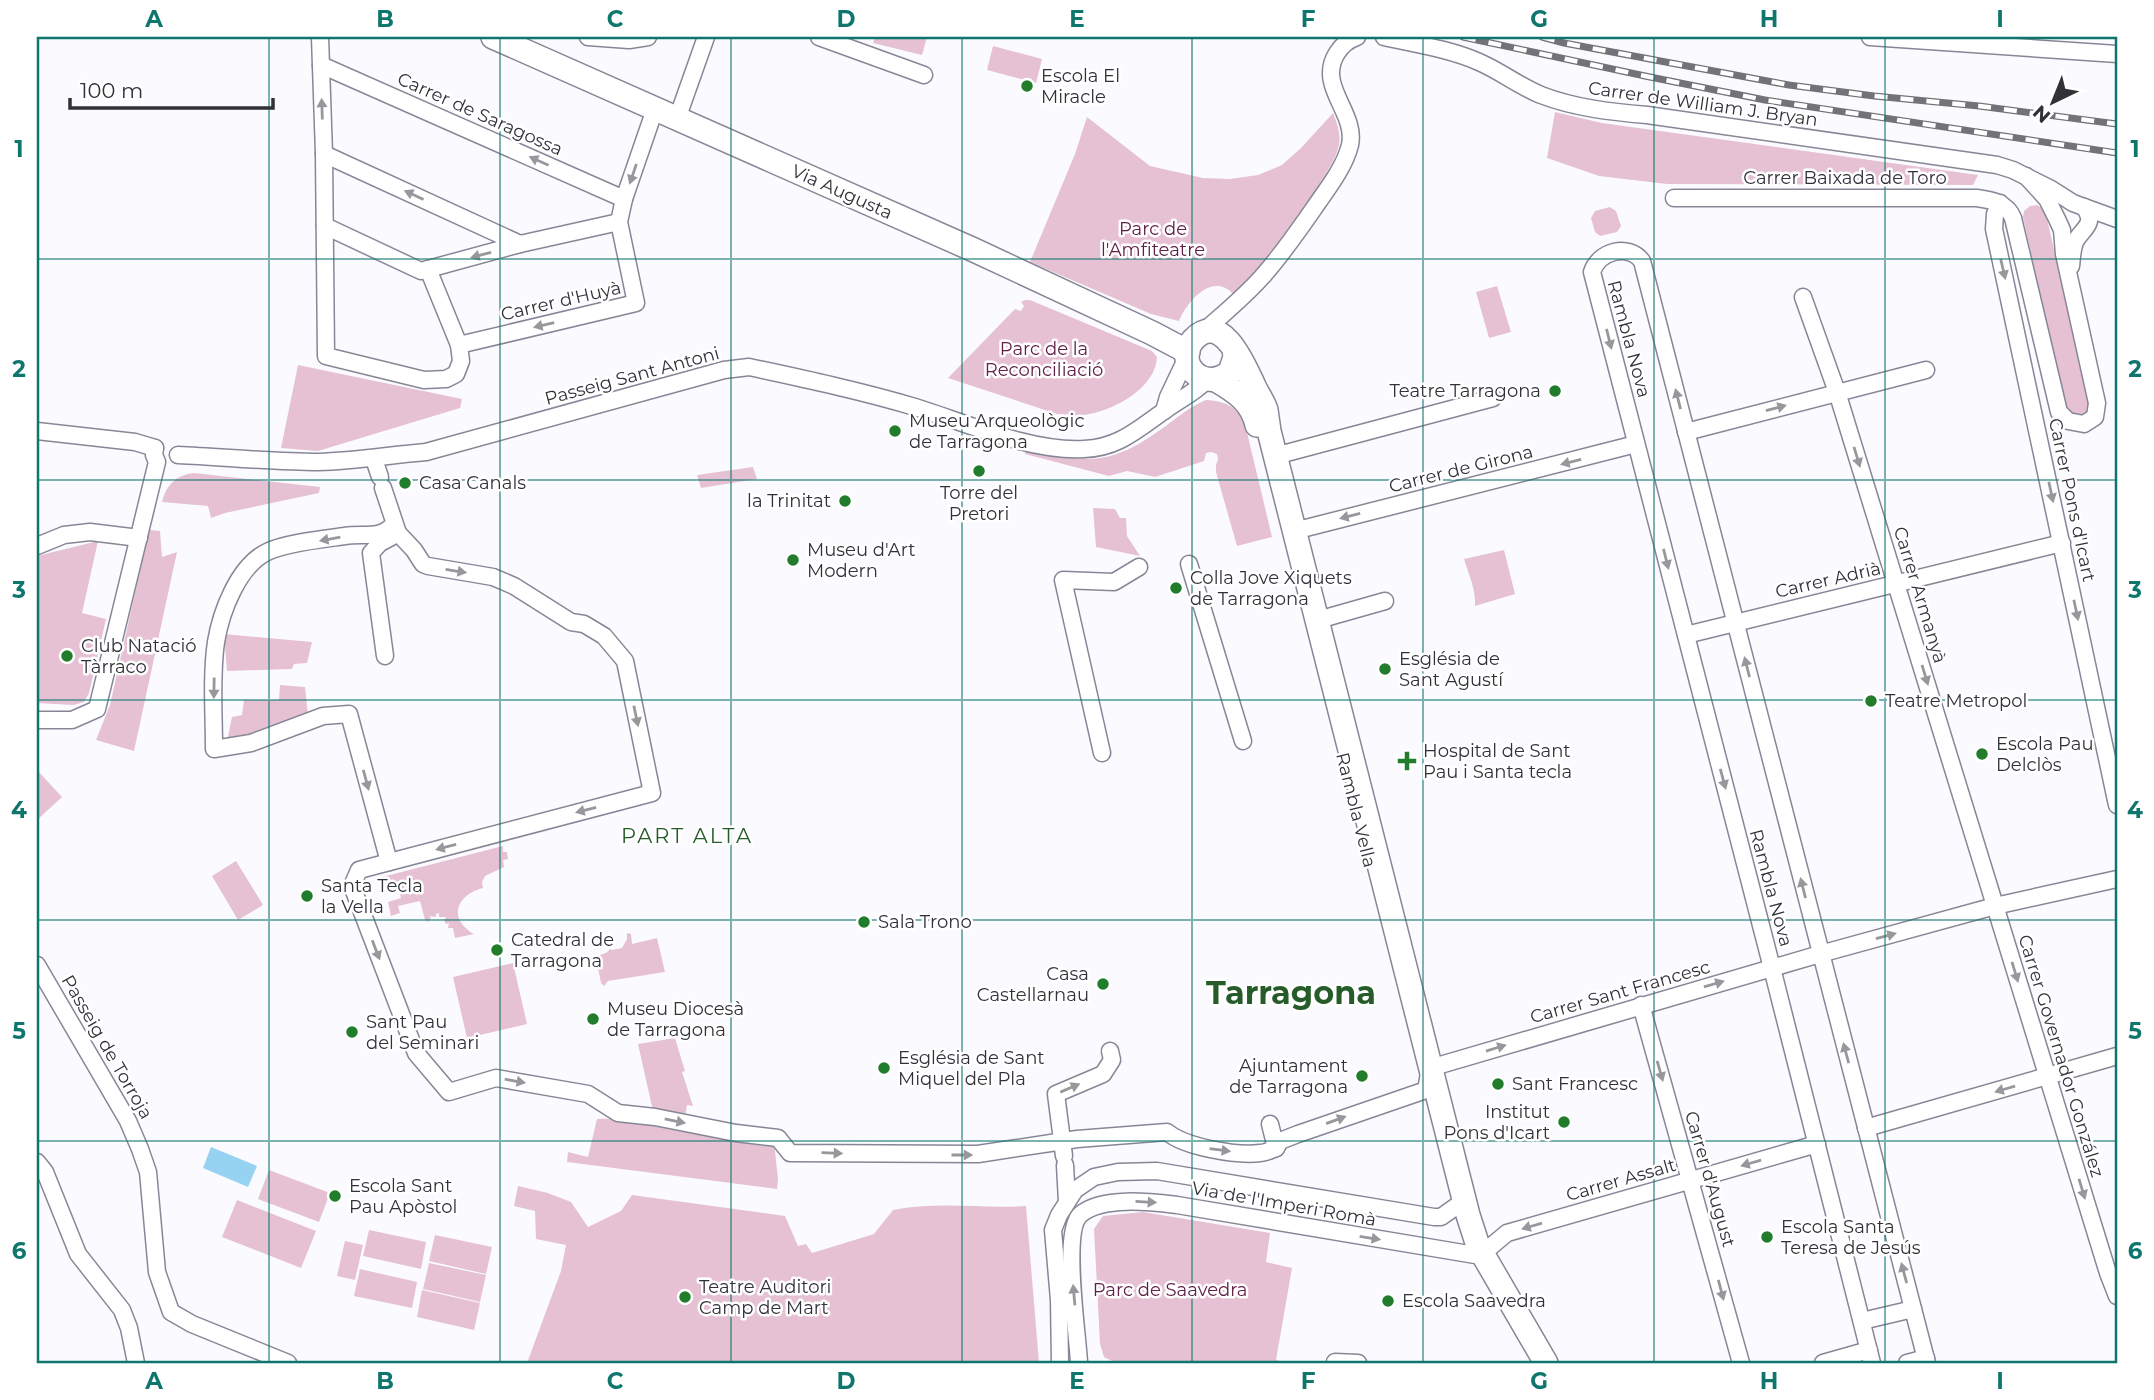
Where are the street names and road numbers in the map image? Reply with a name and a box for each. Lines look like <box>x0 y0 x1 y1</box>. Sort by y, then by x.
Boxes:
street label: Carrer de Saragossa <box>394 68 566 160</box>
street label: Carrer de William J. Bryan <box>1587 77 1819 131</box>
street label: Via Augusta <box>788 160 896 224</box>
street label: Carrer Baixada de Toro <box>1743 167 1947 189</box>
street label: Carrer d'Huyà <box>499 276 623 326</box>
street label: Rambla Nova <box>1603 278 1655 400</box>
street label: Passeig Sant Antoni <box>542 342 722 410</box>
street label: Carrer Pons d'Icart <box>2044 416 2100 584</box>
street label: Carrer de Girona <box>1387 440 1535 498</box>
street label: Carrer Armanyà <box>1889 524 1951 666</box>
street label: Carrer Adrià <box>1773 557 1883 603</box>
street label: Rambla Vella <box>1331 750 1381 870</box>
street label: Rambla Nova <box>1745 827 1797 949</box>
street label: Carrer Governador González <box>2014 932 2108 1180</box>
street label: Carrer Sant Francesc <box>1527 956 1713 1028</box>
street label: Passeig de Torroja <box>57 971 157 1123</box>
street label: Carrer d'August <box>1680 1108 1740 1250</box>
street label: Carrer Assalt <box>1564 1154 1678 1206</box>
street label: Via de l'Imperi Romà <box>1190 1177 1378 1231</box>

